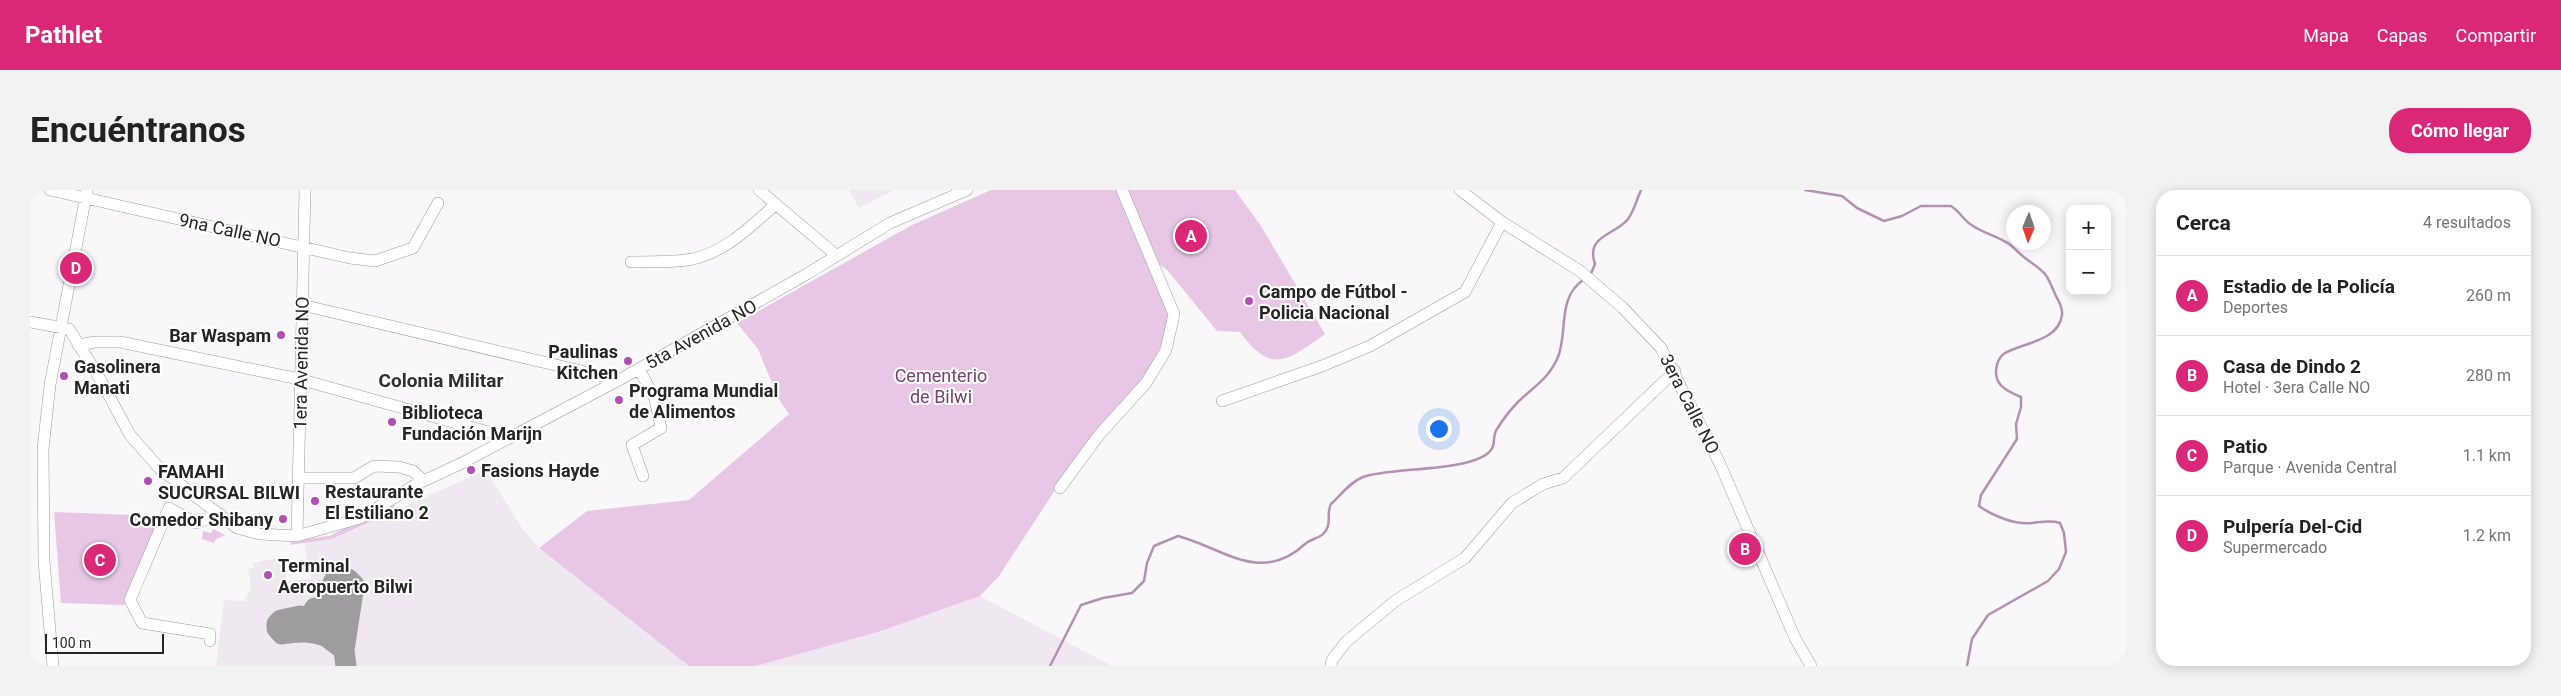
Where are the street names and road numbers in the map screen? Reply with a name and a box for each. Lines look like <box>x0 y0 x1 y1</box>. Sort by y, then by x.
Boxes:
street label: 9na Calle NO <box>177 209 283 251</box>
street label: 5ta Avenida NO <box>642 295 760 373</box>
street label: 1era Avenida NO <box>289 296 313 430</box>
street label: 3era Calle NO <box>1656 351 1724 457</box>

